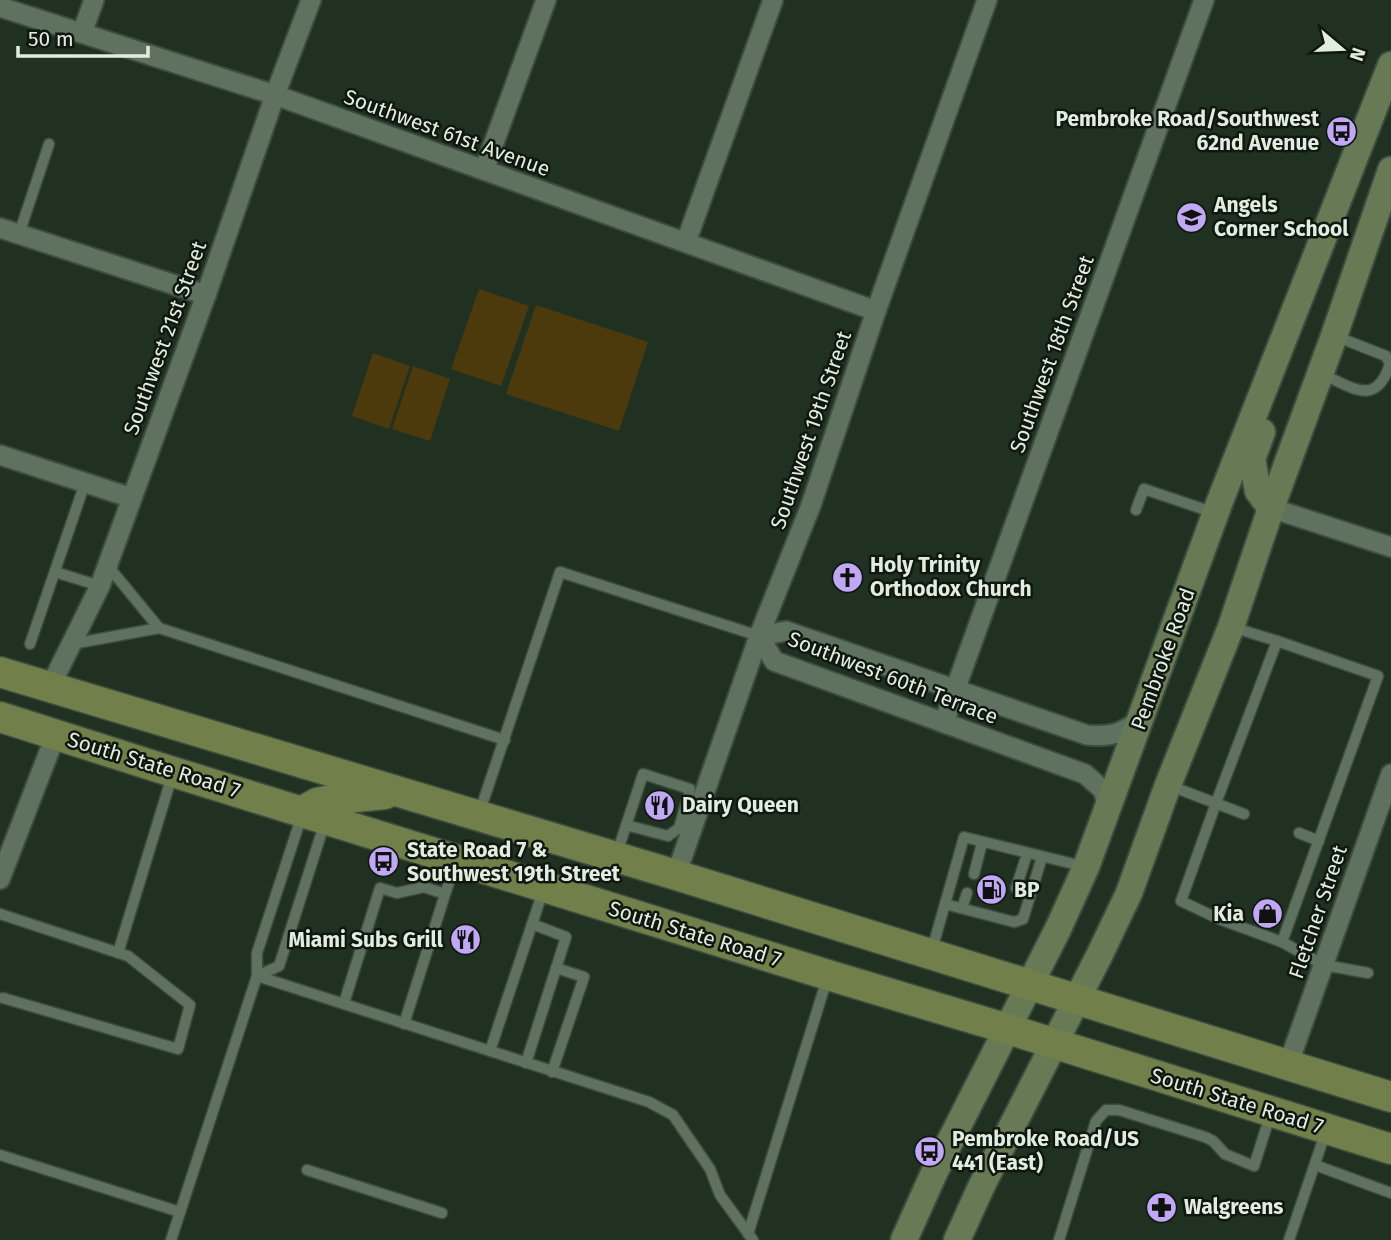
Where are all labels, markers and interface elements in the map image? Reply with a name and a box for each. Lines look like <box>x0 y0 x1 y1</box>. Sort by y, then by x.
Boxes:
scale bar <box>18 14 147 58</box>
north arrow <box>1307 14 1377 84</box>
text: 50 m <box>28 26 74 52</box>
text: N <box>1345 45 1371 64</box>
street label: Southwest 61st Avenue <box>341 84 553 182</box>
place label: Pembroke Road/Southwest 62nd Avenue <box>1055 106 1320 156</box>
bus stop icon: Pembroke Road/Southwest 62nd Avenue <box>1325 114 1359 148</box>
place label: Angels Corner School <box>1213 192 1349 242</box>
school or university icon: Angels Corner School <box>1174 200 1208 234</box>
street label: Southwest 21st Street <box>118 237 212 438</box>
street label: Southwest 18th Street <box>1004 251 1100 456</box>
street label: Southwest 19th Street <box>765 327 857 532</box>
place label: Holy Trinity Orthodox Church <box>870 552 1032 602</box>
church icon: Holy Trinity Orthodox Church <box>830 560 864 594</box>
street label: Pembroke Road <box>1125 584 1201 734</box>
street label: Southwest 60th Terrace <box>784 626 1002 730</box>
street label: South State Road 7 <box>64 726 244 804</box>
restaurant icon: Dairy Queen <box>642 788 676 822</box>
place label: Dairy Queen <box>682 792 799 818</box>
place label: State Road 7 & Southwest 19th Street <box>407 837 621 887</box>
street label: Fletcher Street <box>1283 842 1353 982</box>
bus stop icon: State Road 7 & Southwest 19th Street <box>367 845 401 879</box>
fuel station icon: BP <box>974 873 1008 907</box>
place label: BP <box>1014 877 1040 903</box>
street label: South State Road 7 <box>605 895 785 973</box>
shop icon: Kia <box>1250 897 1284 931</box>
place label: Kia <box>1213 901 1244 927</box>
restaurant icon: Miami Subs Grill <box>449 923 483 957</box>
place label: Miami Subs Grill <box>288 927 444 953</box>
street label: South State Road 7 <box>1147 1062 1327 1140</box>
place label: Pembroke Road/US 441 (East) <box>952 1126 1139 1176</box>
bus stop icon: Pembroke Road/US 441 (East) <box>912 1134 946 1168</box>
pharmacy icon: Walgreens <box>1144 1190 1178 1224</box>
place label: Walgreens <box>1184 1194 1284 1220</box>

